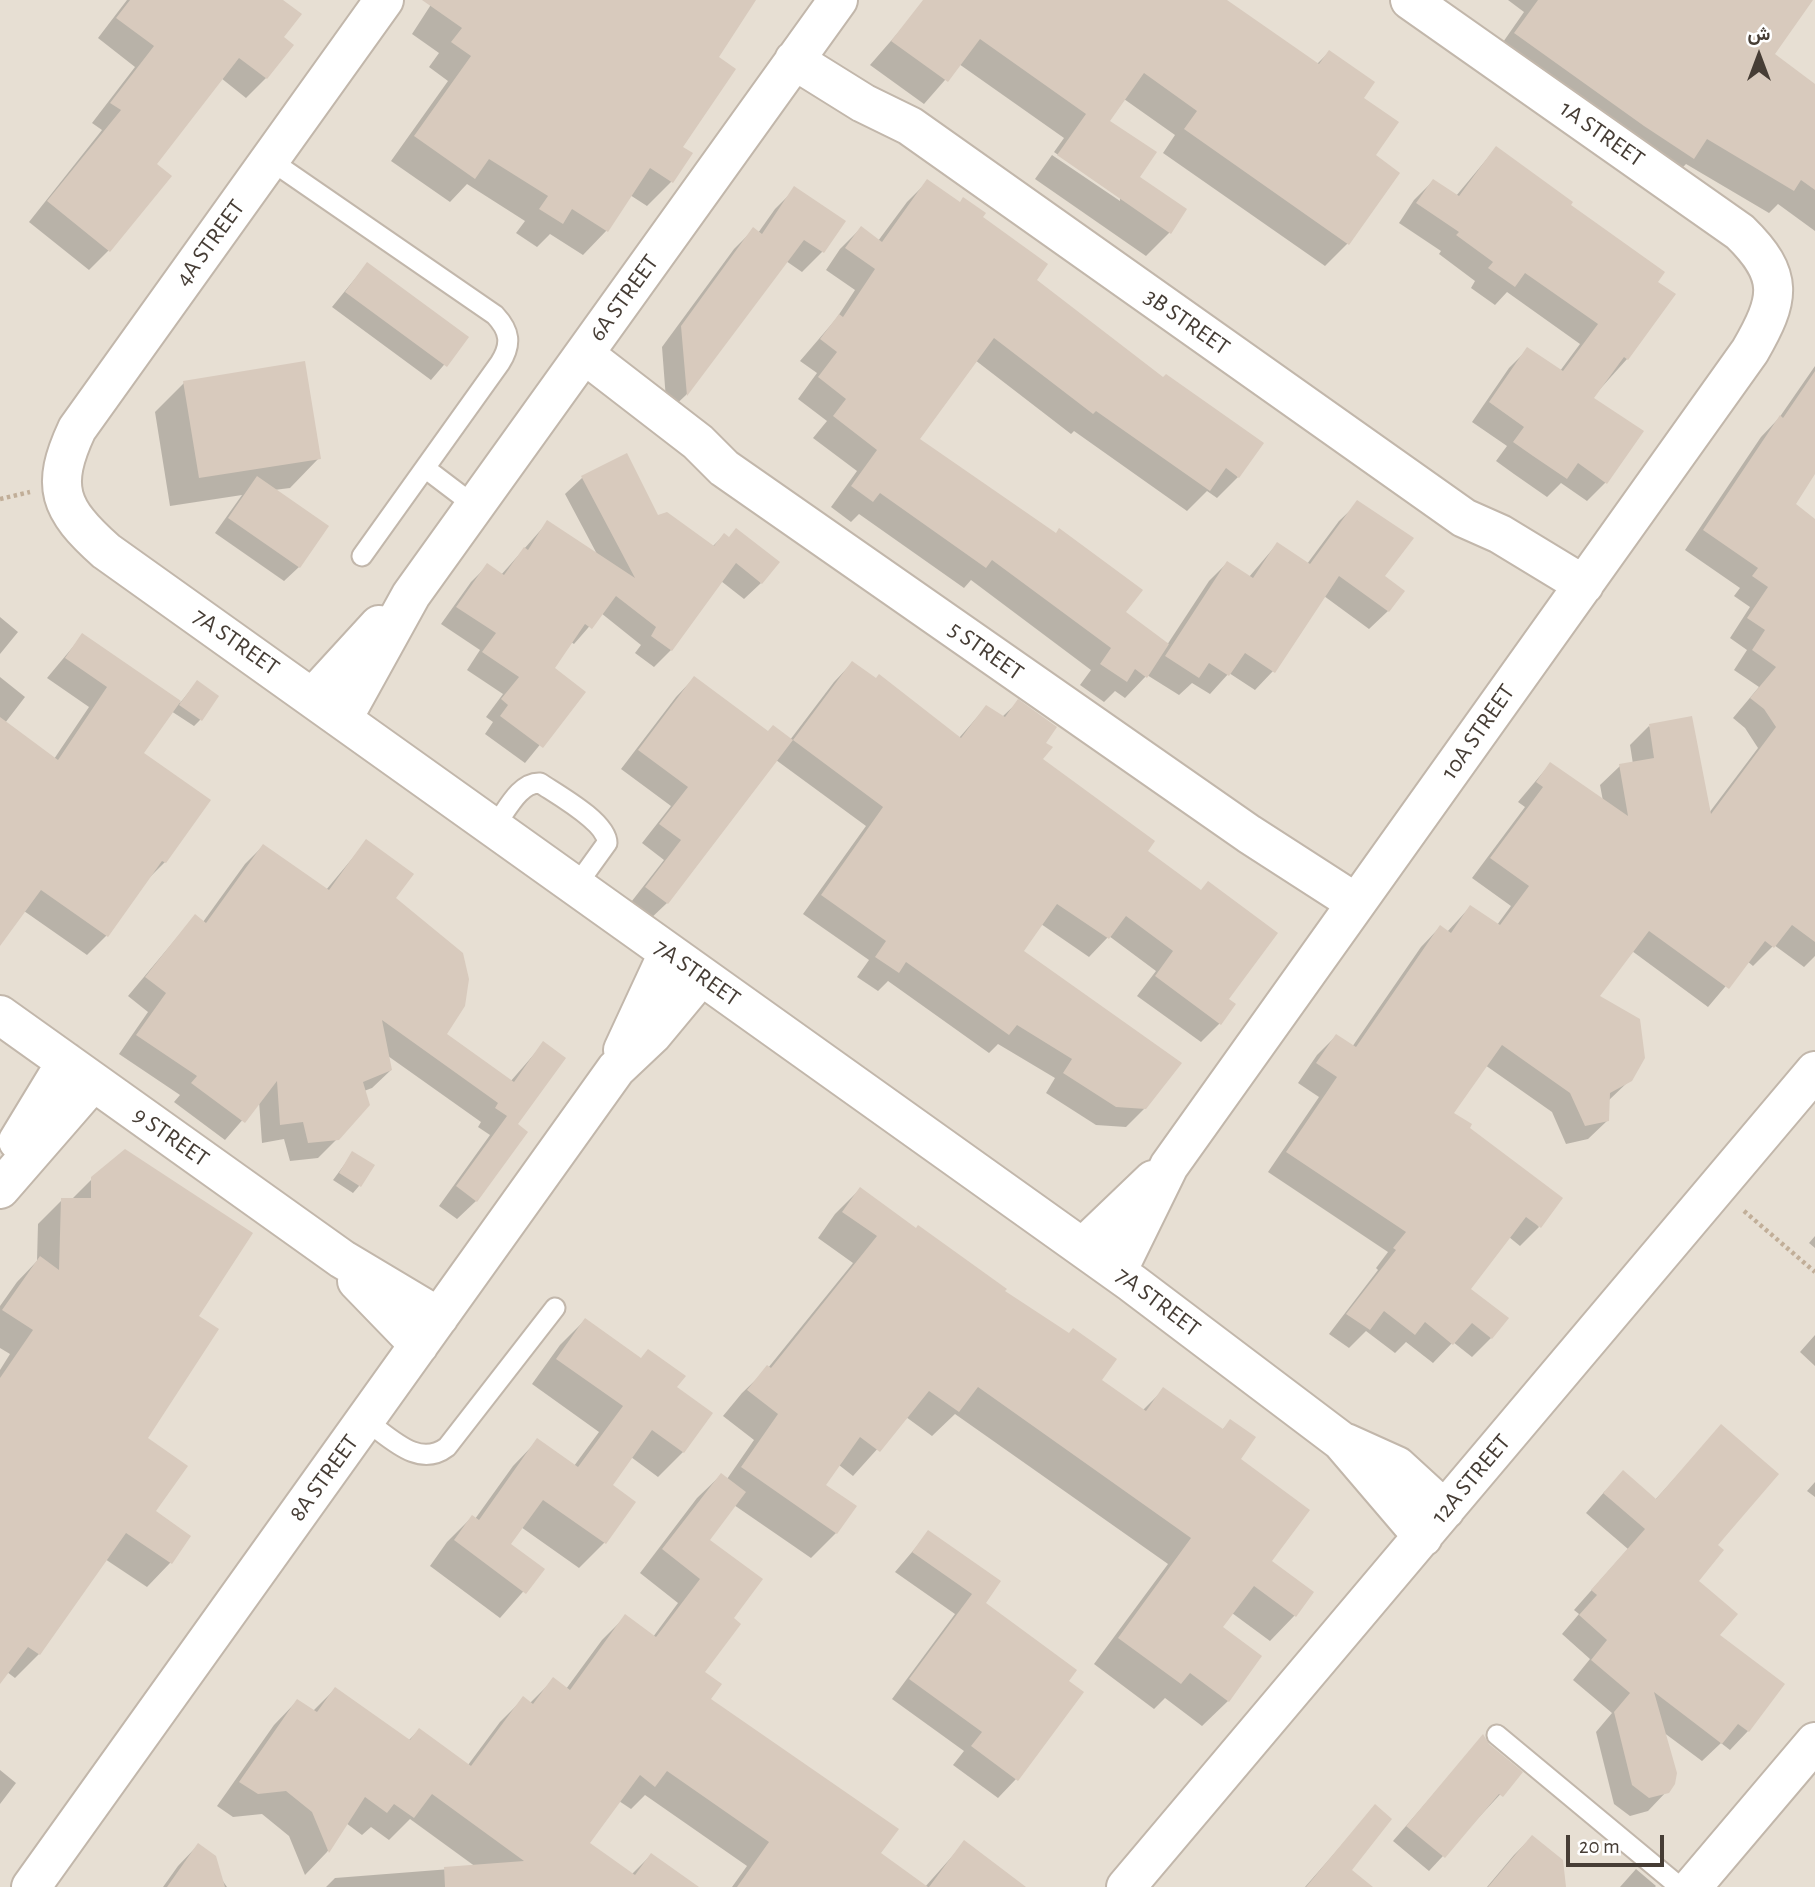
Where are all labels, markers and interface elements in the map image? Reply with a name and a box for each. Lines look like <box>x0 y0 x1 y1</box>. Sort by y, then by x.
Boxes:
north arrow <box>1724 21 1794 91</box>
text: ش <box>1748 25 1770 44</box>
street label: 1A STREET <box>1554 94 1650 174</box>
street label: 4A STREET <box>169 194 251 292</box>
street label: 6A STREET <box>583 249 665 347</box>
street label: 3B STREET <box>1139 282 1235 362</box>
street label: 7A STREET <box>187 602 285 682</box>
street label: 5 STREET <box>943 615 1029 687</box>
street label: 10A STREET <box>1435 679 1521 785</box>
street label: 7A STREET <box>648 933 746 1013</box>
street label: 9 STREET <box>127 1100 215 1174</box>
street label: 7A STREET <box>1110 1261 1206 1343</box>
street label: 12A STREET <box>1425 1428 1517 1530</box>
street label: 8A STREET <box>283 1429 365 1527</box>
scale bar <box>1570 1820 1668 1864</box>
text: 20 m <box>1579 1836 1620 1857</box>

